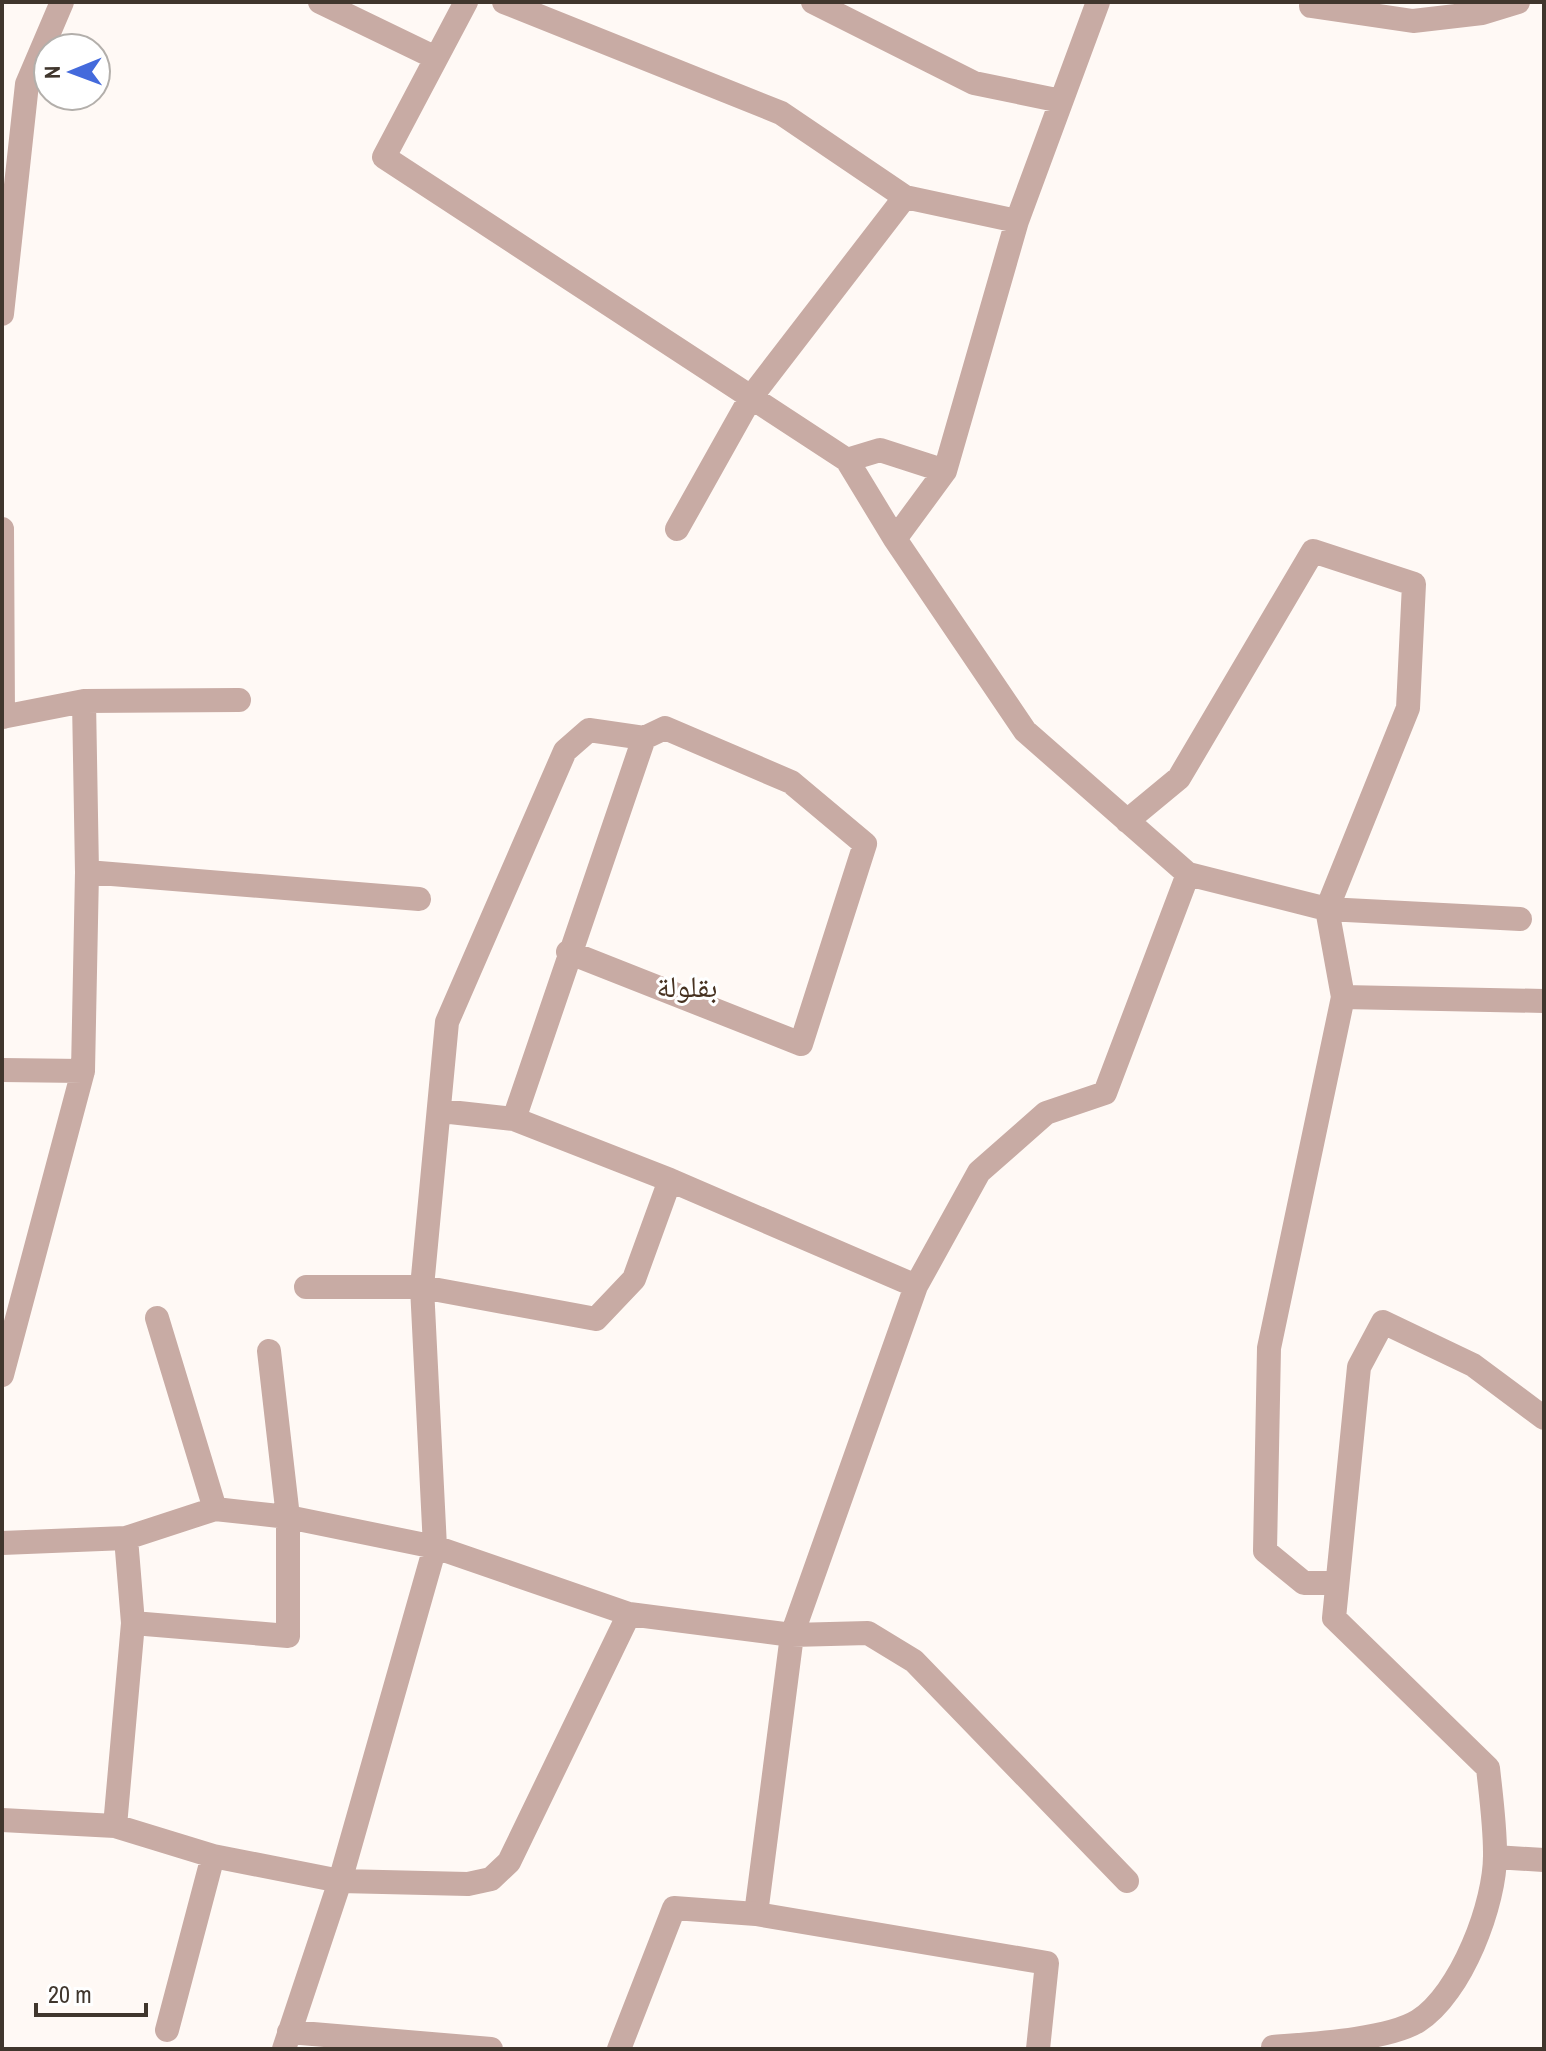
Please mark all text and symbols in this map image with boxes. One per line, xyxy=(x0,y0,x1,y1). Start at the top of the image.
north arrow xyxy=(32,32,112,112)
text: N xyxy=(37,66,67,79)
district label: بقلولة xyxy=(656,966,718,1006)
scale bar xyxy=(36,1967,146,2017)
text: 20 m xyxy=(48,1978,92,2010)

